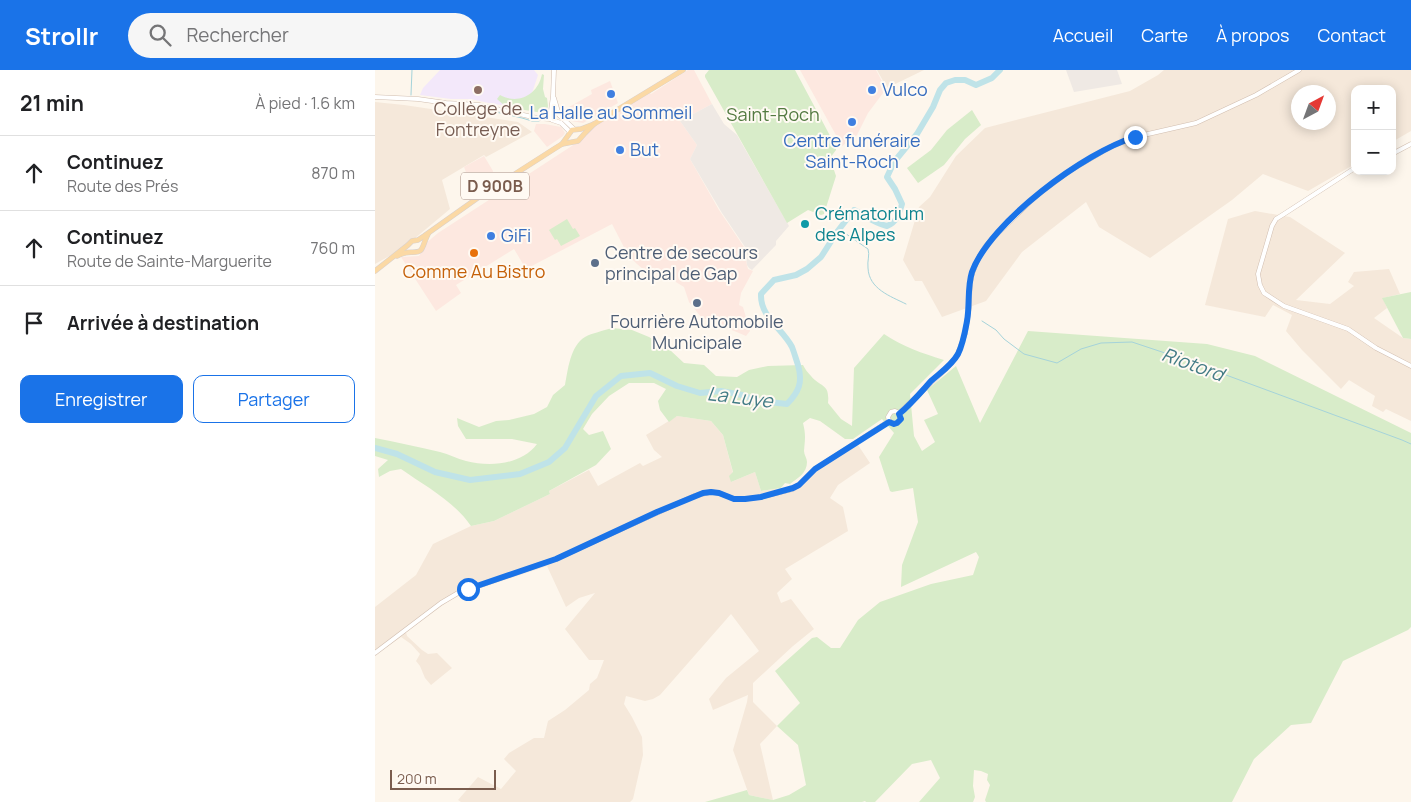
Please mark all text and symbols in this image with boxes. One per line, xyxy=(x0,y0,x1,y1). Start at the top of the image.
search box xyxy=(128,13,478,58)
text: Strollr xyxy=(25,19,98,52)
icon: search xyxy=(146,21,174,49)
text: Rechercher xyxy=(186,22,289,48)
text: Accueil xyxy=(1053,23,1113,47)
text: Carte xyxy=(1141,23,1188,47)
text: À propos xyxy=(1216,23,1289,47)
text: Contact xyxy=(1317,23,1386,47)
place label: Vulco xyxy=(882,77,928,101)
marker: Collège de Fontreyne xyxy=(472,84,484,96)
marker: Vulco xyxy=(866,84,878,96)
north arrow xyxy=(1291,85,1336,130)
map controls xyxy=(1351,85,1396,175)
button: + xyxy=(1351,85,1396,130)
marker: La Halle au Sommeil xyxy=(605,88,617,100)
text: 21 min xyxy=(20,89,84,117)
text: À pied · 1.6 km xyxy=(255,92,355,114)
place label: Collège de Fontreyne xyxy=(434,96,522,141)
place label: La Halle au Sommeil xyxy=(529,100,693,124)
park label: Saint-Roch xyxy=(726,102,820,126)
marker: Centre funéraire Saint-Roch xyxy=(846,116,858,128)
route end xyxy=(1124,126,1147,149)
place label: Centre funéraire Saint-Roch xyxy=(784,128,920,173)
button: − xyxy=(1351,130,1396,175)
place label: But xyxy=(630,137,659,161)
marker: But xyxy=(614,144,626,156)
text: Continuez xyxy=(67,149,164,175)
icon: ahead xyxy=(20,159,48,187)
text: 870 m xyxy=(311,162,355,184)
road number: D 900B xyxy=(461,172,529,200)
text: Route des Prés xyxy=(67,175,178,197)
place label: Crématorium des Alpes xyxy=(815,201,924,246)
marker: Crématorium des Alpes xyxy=(799,218,811,230)
place label: GiFi xyxy=(501,223,531,247)
text: Continuez xyxy=(67,224,164,250)
marker: GiFi xyxy=(485,230,497,242)
icon: ahead xyxy=(20,234,48,262)
text: 760 m xyxy=(311,237,355,259)
place label: Centre de secours principal de Gap xyxy=(605,240,758,285)
marker: Comme Au Bistro xyxy=(468,247,480,259)
text: Route de Sainte-Marguerite xyxy=(67,250,272,272)
marker: Centre de secours principal de Gap xyxy=(589,257,601,269)
place label: Comme Au Bistro xyxy=(403,259,545,283)
marker: Fourrière Automobile Municipale xyxy=(691,297,703,309)
icon: arrive xyxy=(20,309,48,337)
place label: Fourrière Automobile Municipale xyxy=(610,309,784,354)
text: Arrivée à destination xyxy=(67,310,259,336)
water label: Riotord xyxy=(1158,341,1230,388)
button: Enregistrer xyxy=(20,375,183,423)
button: Partager xyxy=(193,375,355,423)
water label: La Luye xyxy=(706,380,776,414)
route start xyxy=(457,578,480,601)
scale bar xyxy=(390,767,496,790)
text: 200 m xyxy=(397,769,437,788)

